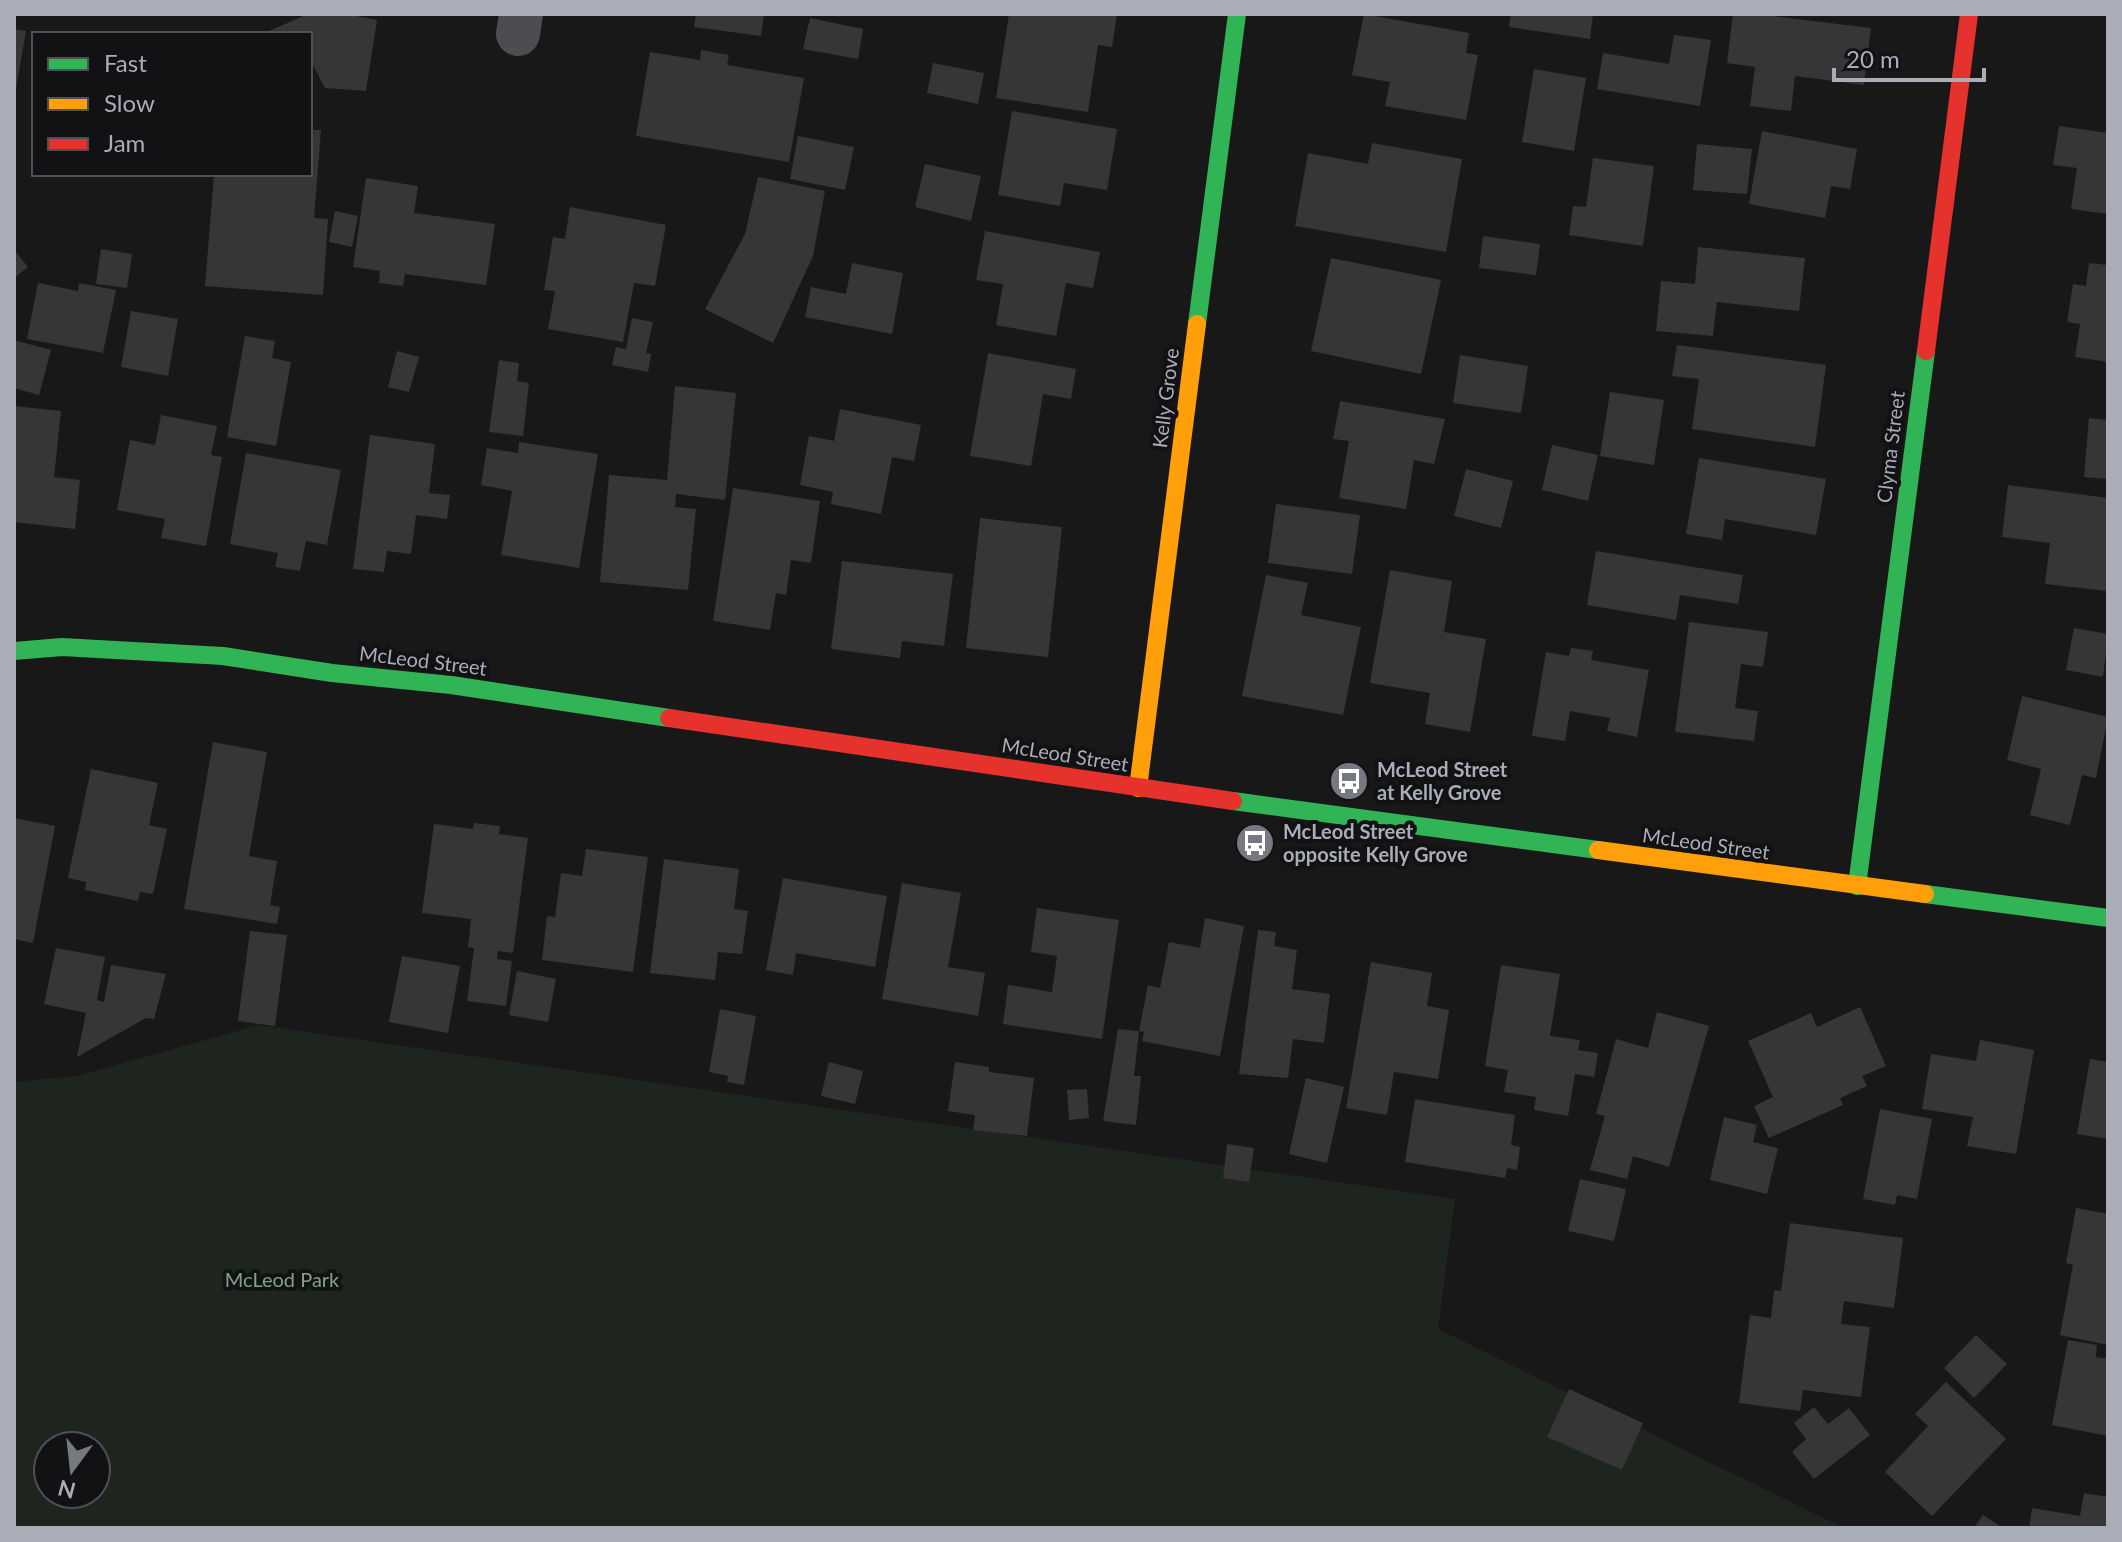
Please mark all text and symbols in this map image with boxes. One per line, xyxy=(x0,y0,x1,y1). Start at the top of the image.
legend xyxy=(32,32,312,176)
scale bar xyxy=(1834,32,1984,82)
text: 20 m xyxy=(1846,44,1900,73)
text: Fast xyxy=(104,48,147,77)
text: Slow xyxy=(104,88,155,117)
text: Jam xyxy=(104,128,145,157)
street label: Kelly Grove xyxy=(1147,347,1183,449)
street label: Clyma Street xyxy=(1871,390,1909,504)
street label: McLeod Street xyxy=(358,640,488,680)
street label: McLeod Street xyxy=(1000,732,1130,776)
place label: McLeod Street at Kelly Grove xyxy=(1377,757,1508,804)
bus stop icon: McLeod Street at Kelly Grove xyxy=(1328,760,1370,802)
place label: McLeod Street opposite Kelly Grove xyxy=(1283,819,1468,866)
bus stop icon: McLeod Street opposite Kelly Grove xyxy=(1234,822,1276,864)
street label: McLeod Street xyxy=(1641,822,1771,864)
park label: McLeod Park xyxy=(225,1267,340,1291)
north arrow xyxy=(32,1430,112,1510)
text: N xyxy=(55,1475,78,1505)

